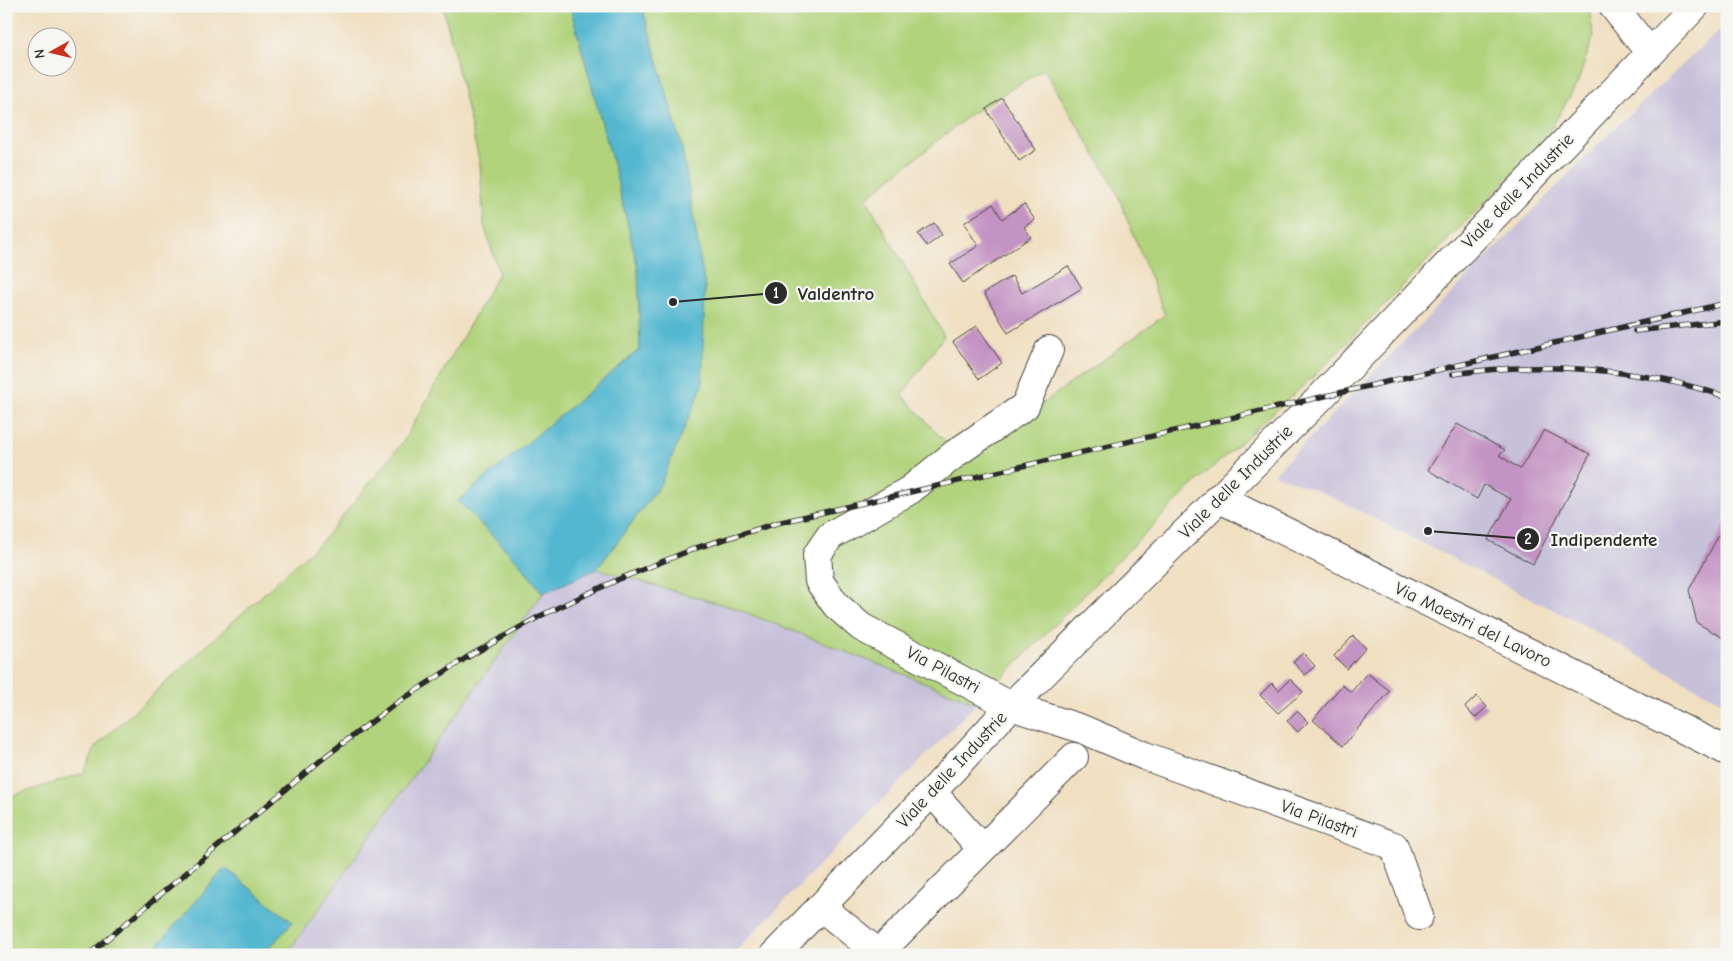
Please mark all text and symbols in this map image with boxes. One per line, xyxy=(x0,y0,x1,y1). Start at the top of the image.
north arrow xyxy=(28,28,78,78)
text: N xyxy=(31,48,49,59)
street label: Viale delle Industrie xyxy=(1458,129,1578,253)
callout: Valdentro xyxy=(763,276,885,310)
text: Valdentro xyxy=(798,283,874,305)
text: 1 xyxy=(773,284,779,302)
street label: Viale delle Industrie xyxy=(1175,421,1297,543)
callout: Indipendente xyxy=(1516,522,1667,556)
text: Indipendente xyxy=(1551,529,1657,551)
text: 2 xyxy=(1524,530,1532,548)
street label: Via Maestri del Lavoro xyxy=(1391,578,1555,672)
street label: Via Pilastri xyxy=(903,642,983,698)
street label: Viale delle Industrie xyxy=(892,707,1012,833)
street label: Via Pilastri xyxy=(1278,795,1360,843)

